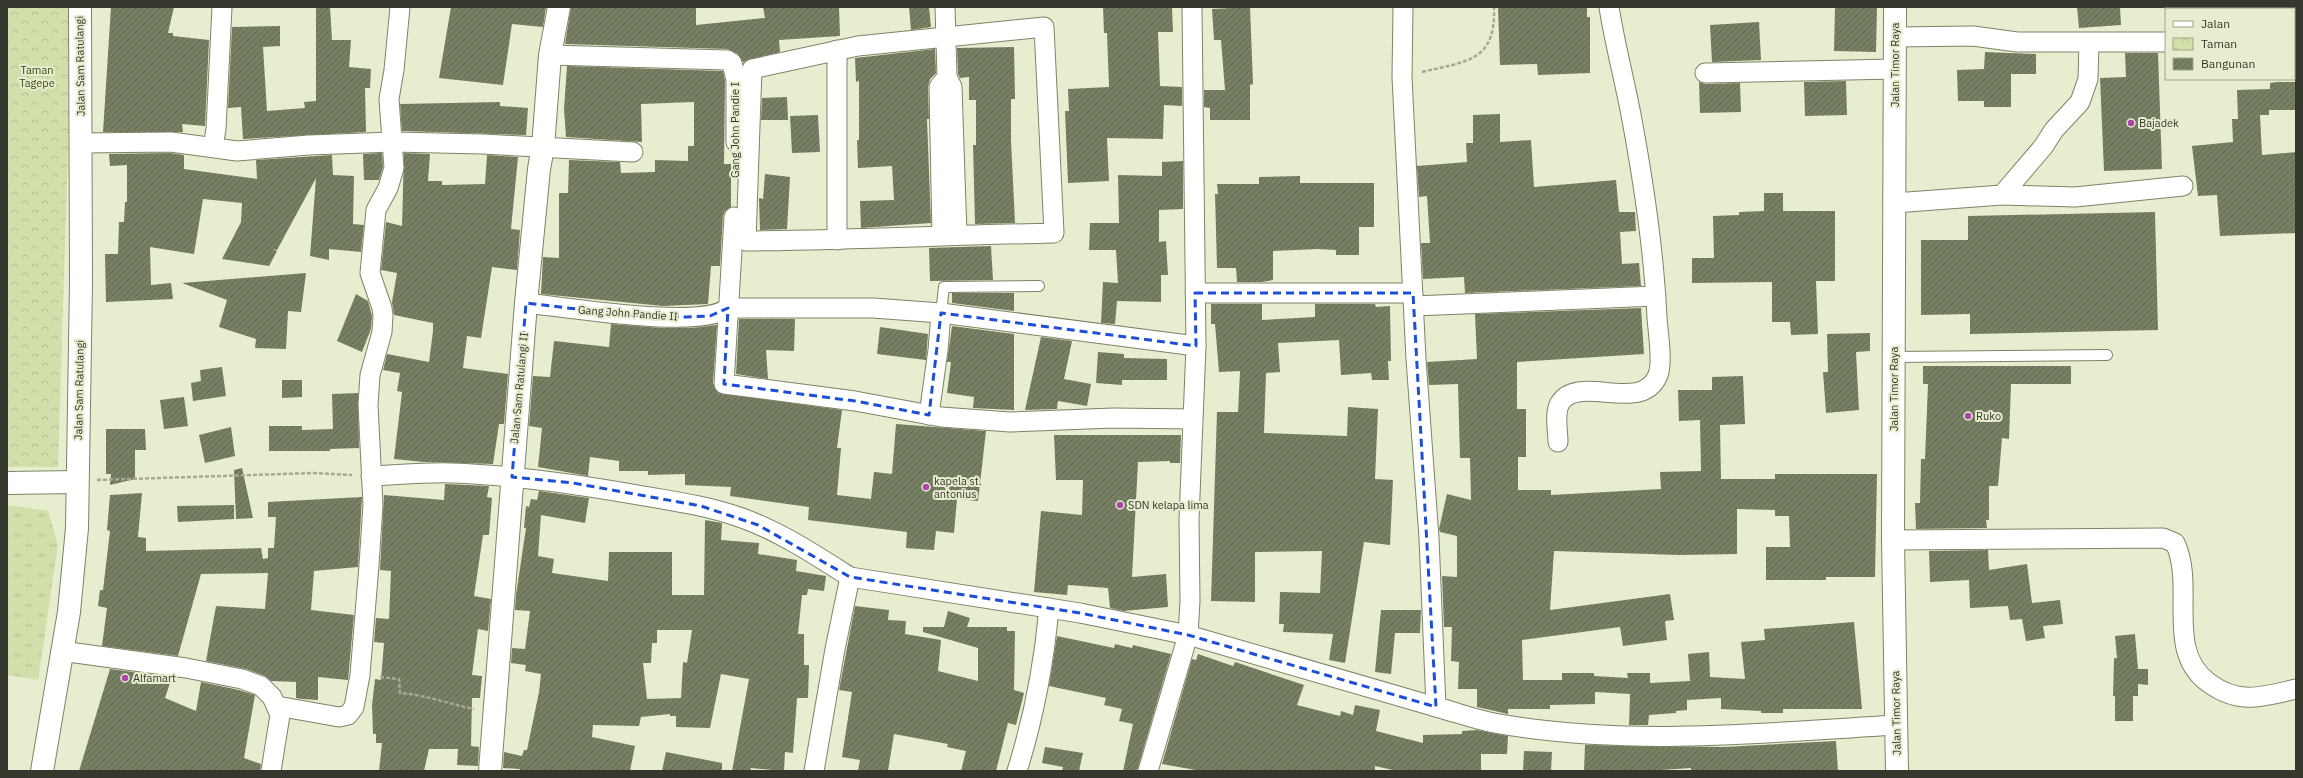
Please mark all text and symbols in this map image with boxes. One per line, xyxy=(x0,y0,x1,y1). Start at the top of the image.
legend xyxy=(2165,8,2295,80)
street label: Jalan Sam Ratulangi xyxy=(72,16,88,116)
text: Jalan xyxy=(2201,16,2230,31)
street label: Jalan Timor Raya xyxy=(1888,23,1902,107)
text: Taman xyxy=(2201,36,2237,51)
text: Bangunan xyxy=(2201,56,2255,71)
park label: Taman Tagepe xyxy=(19,63,55,90)
street label: Gang John Pandie I xyxy=(728,82,742,178)
place label: Bajadek xyxy=(2139,116,2179,130)
marker: Bajadek xyxy=(2126,118,2136,128)
street label: Gang John Pandie II xyxy=(577,303,679,323)
street label: Jalan Sam Ratulangi II xyxy=(507,332,531,444)
street label: Jalan Sam Ratulangi xyxy=(71,340,87,440)
street label: Jalan Timor Raya xyxy=(1887,347,1901,431)
place label: Ruko xyxy=(1976,409,2001,423)
marker: Ruko xyxy=(1963,411,1973,421)
place label: kapela st. antonius xyxy=(934,474,982,501)
marker: kapela st. antonius xyxy=(921,482,931,492)
place label: SDN kelapa lima xyxy=(1128,498,1209,512)
marker: SDN kelapa lima xyxy=(1115,500,1125,510)
street label: Jalan Timor Raya xyxy=(1888,670,1904,755)
place label: Alfamart xyxy=(133,671,176,685)
marker: Alfamart xyxy=(120,673,130,683)

